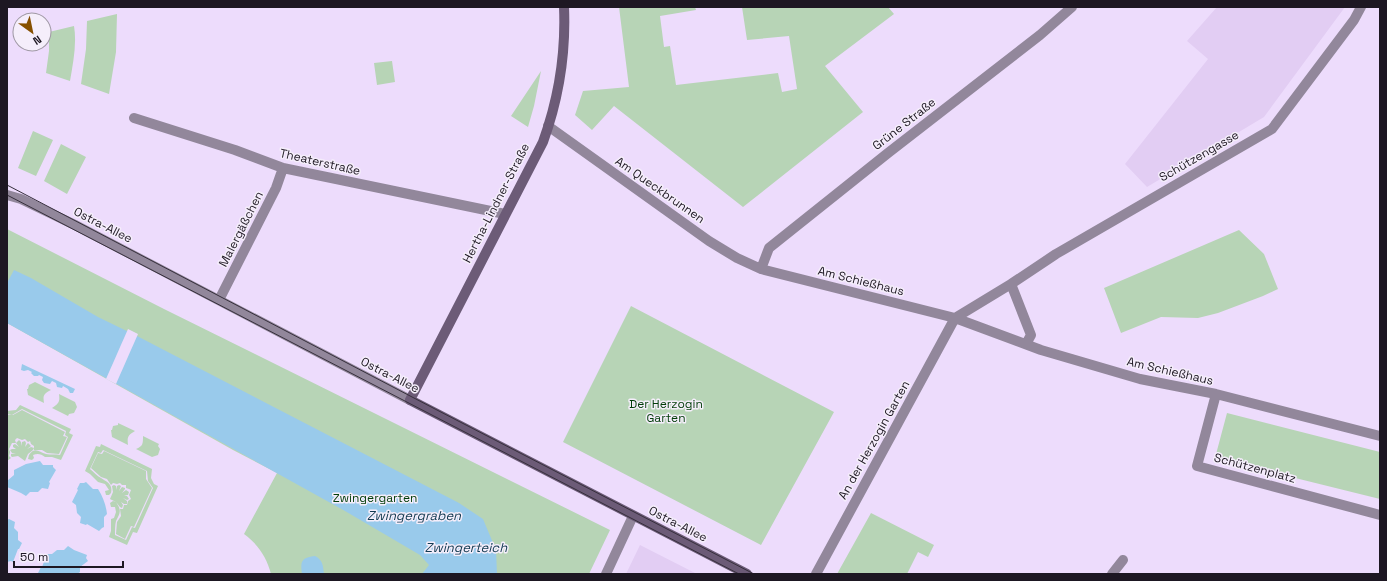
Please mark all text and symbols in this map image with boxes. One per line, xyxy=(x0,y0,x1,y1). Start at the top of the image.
north arrow xyxy=(12,12,52,52)
text: N xyxy=(31,33,44,48)
street label: Grüne Straße xyxy=(869,94,939,154)
street label: Schützengasse xyxy=(1156,127,1242,185)
street label: Hertha-Lindner-Straße xyxy=(459,140,533,266)
street label: Theaterstraße xyxy=(278,145,362,179)
street label: Am Queckbrunnen xyxy=(612,153,708,227)
street label: Malergäßchen xyxy=(215,188,267,270)
street label: Ostra-Allee xyxy=(71,203,135,247)
street label: Am Schießhaus xyxy=(816,263,906,299)
street label: Ostra-Allee xyxy=(358,353,422,397)
street label: Am Schießhaus xyxy=(1125,353,1215,389)
street label: An der Herzogin Garten xyxy=(835,378,913,502)
park label: Der Herzogin Garten xyxy=(629,396,703,426)
street label: Schützenplatz xyxy=(1212,449,1298,487)
park label: Zwingergarten xyxy=(333,490,417,506)
street label: Ostra-Allee xyxy=(646,502,710,546)
water label: Zwingergraben xyxy=(367,507,462,524)
water label: Zwingerteich xyxy=(425,539,508,556)
scale bar xyxy=(14,543,123,569)
text: 50 m xyxy=(20,549,48,565)

